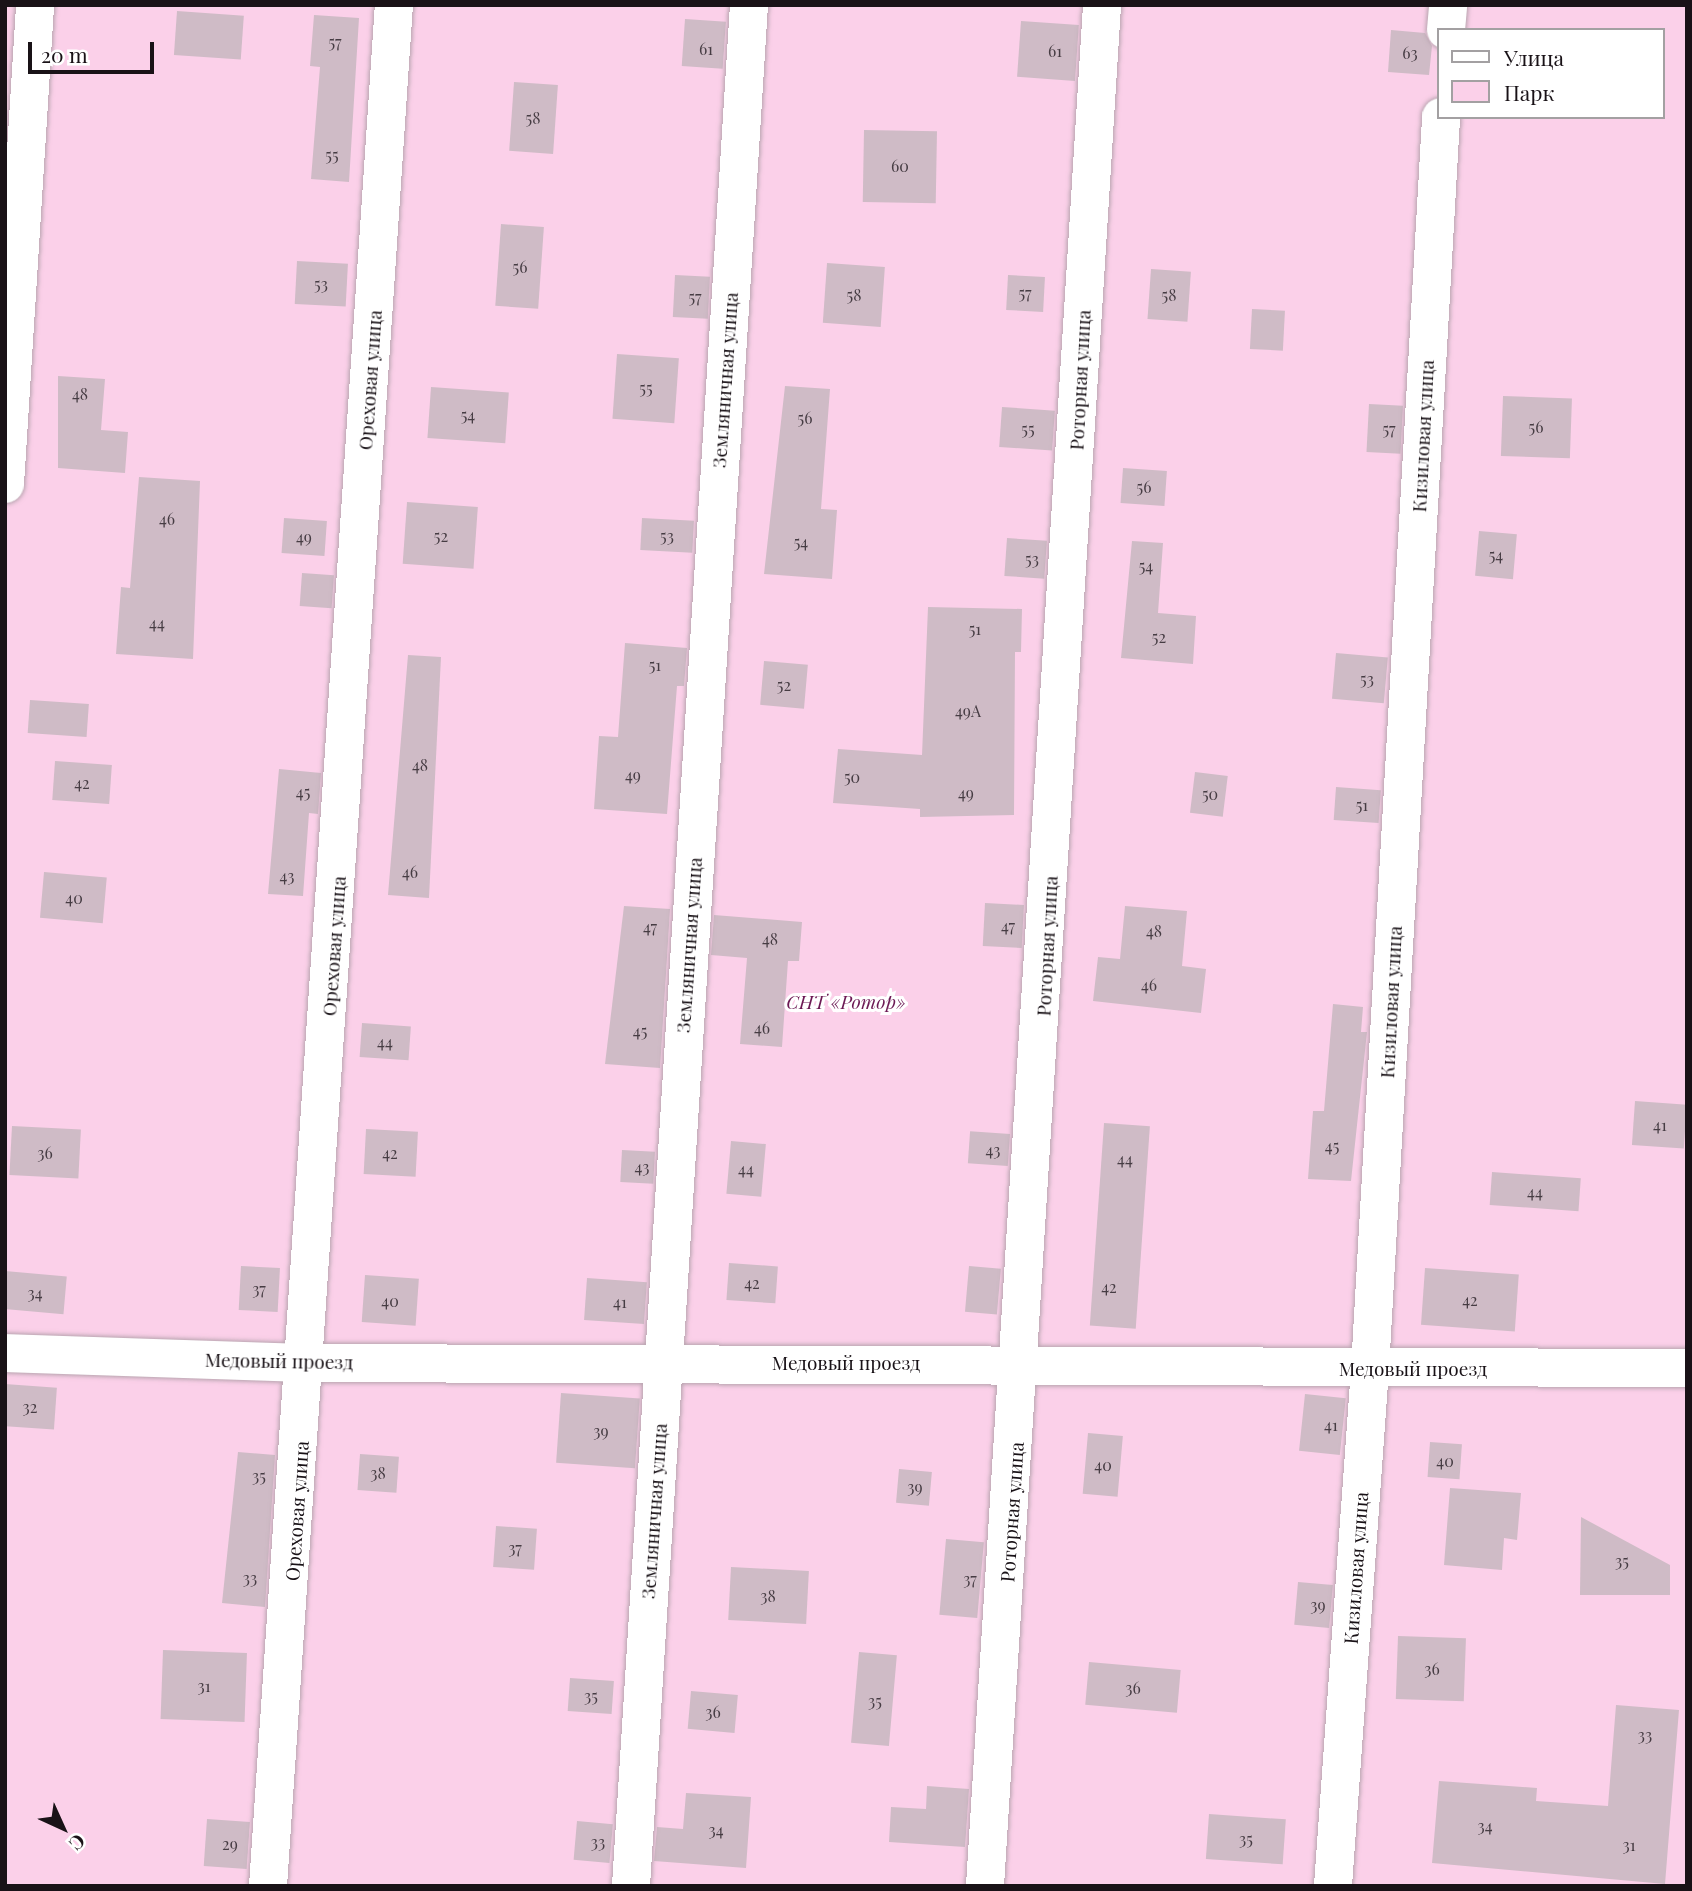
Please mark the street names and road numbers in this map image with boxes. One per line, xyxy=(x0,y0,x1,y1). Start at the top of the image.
street label: Земляничная улица xyxy=(707,291,743,469)
street label: Ореховая улица xyxy=(354,309,386,451)
street label: Роторная улица xyxy=(1065,309,1095,451)
street label: Кизиловая улица xyxy=(1408,359,1438,513)
street label: Земляничная улица xyxy=(671,856,707,1034)
street label: Ореховая улица xyxy=(318,875,350,1017)
street label: Роторная улица xyxy=(1032,875,1062,1017)
street label: Кизиловая улица xyxy=(1376,925,1406,1079)
street label: Медовый проезд xyxy=(205,1348,353,1374)
street label: Медовый проезд xyxy=(772,1352,920,1374)
street label: Медовый проезд xyxy=(1339,1358,1487,1380)
street label: Земляничная улица xyxy=(636,1422,672,1600)
street label: Ореховая улица xyxy=(281,1440,313,1582)
street label: Роторная улица xyxy=(996,1441,1028,1583)
street label: Кизиловая улица xyxy=(1339,1491,1373,1645)

